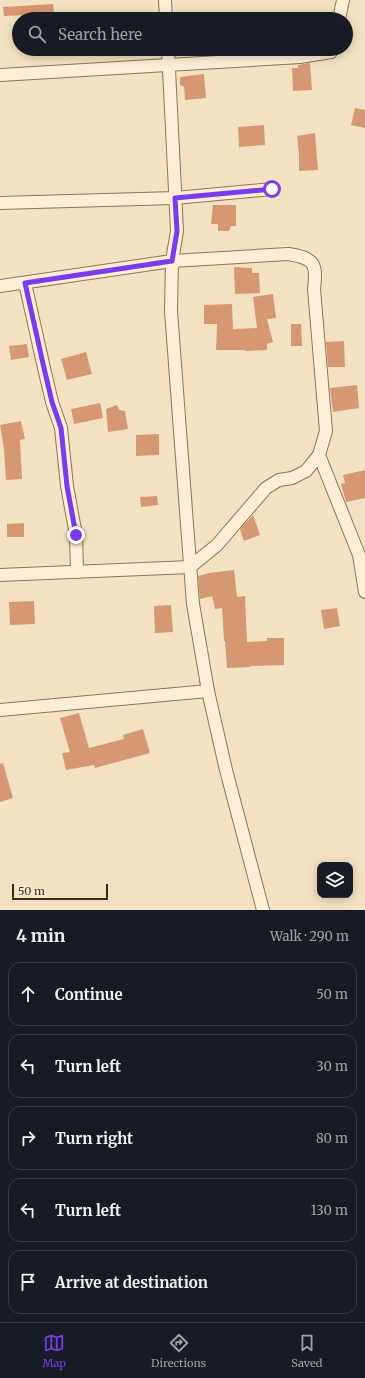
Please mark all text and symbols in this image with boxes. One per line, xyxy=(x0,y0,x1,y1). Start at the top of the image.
search box xyxy=(12,12,353,56)
icon: search xyxy=(26,23,48,45)
text: Search here xyxy=(58,25,142,44)
route start xyxy=(263,180,281,198)
route end xyxy=(67,526,85,544)
map controls xyxy=(317,862,353,898)
button: layers xyxy=(317,862,353,898)
scale bar xyxy=(12,882,108,901)
text: 50 m xyxy=(18,884,45,898)
text: 4 min xyxy=(16,925,65,947)
text: Walk · 290 m xyxy=(270,928,349,945)
icon: ahead xyxy=(17,983,39,1005)
text: Continue xyxy=(55,985,123,1004)
text: 50 m xyxy=(316,986,348,1003)
icon: left xyxy=(17,1055,39,1077)
text: Turn left xyxy=(55,1057,121,1076)
text: 30 m xyxy=(316,1058,348,1075)
icon: right xyxy=(17,1127,39,1149)
text: Turn right xyxy=(55,1129,133,1148)
text: 80 m xyxy=(316,1130,348,1147)
icon: left xyxy=(17,1199,39,1221)
text: Turn left xyxy=(55,1201,121,1220)
text: 130 m xyxy=(311,1202,348,1219)
icon: arrive xyxy=(17,1271,39,1293)
text: Arrive at destination xyxy=(55,1273,208,1292)
tab: Map xyxy=(43,1332,66,1370)
tab: Directions xyxy=(151,1332,206,1370)
tab: Saved xyxy=(291,1332,322,1370)

